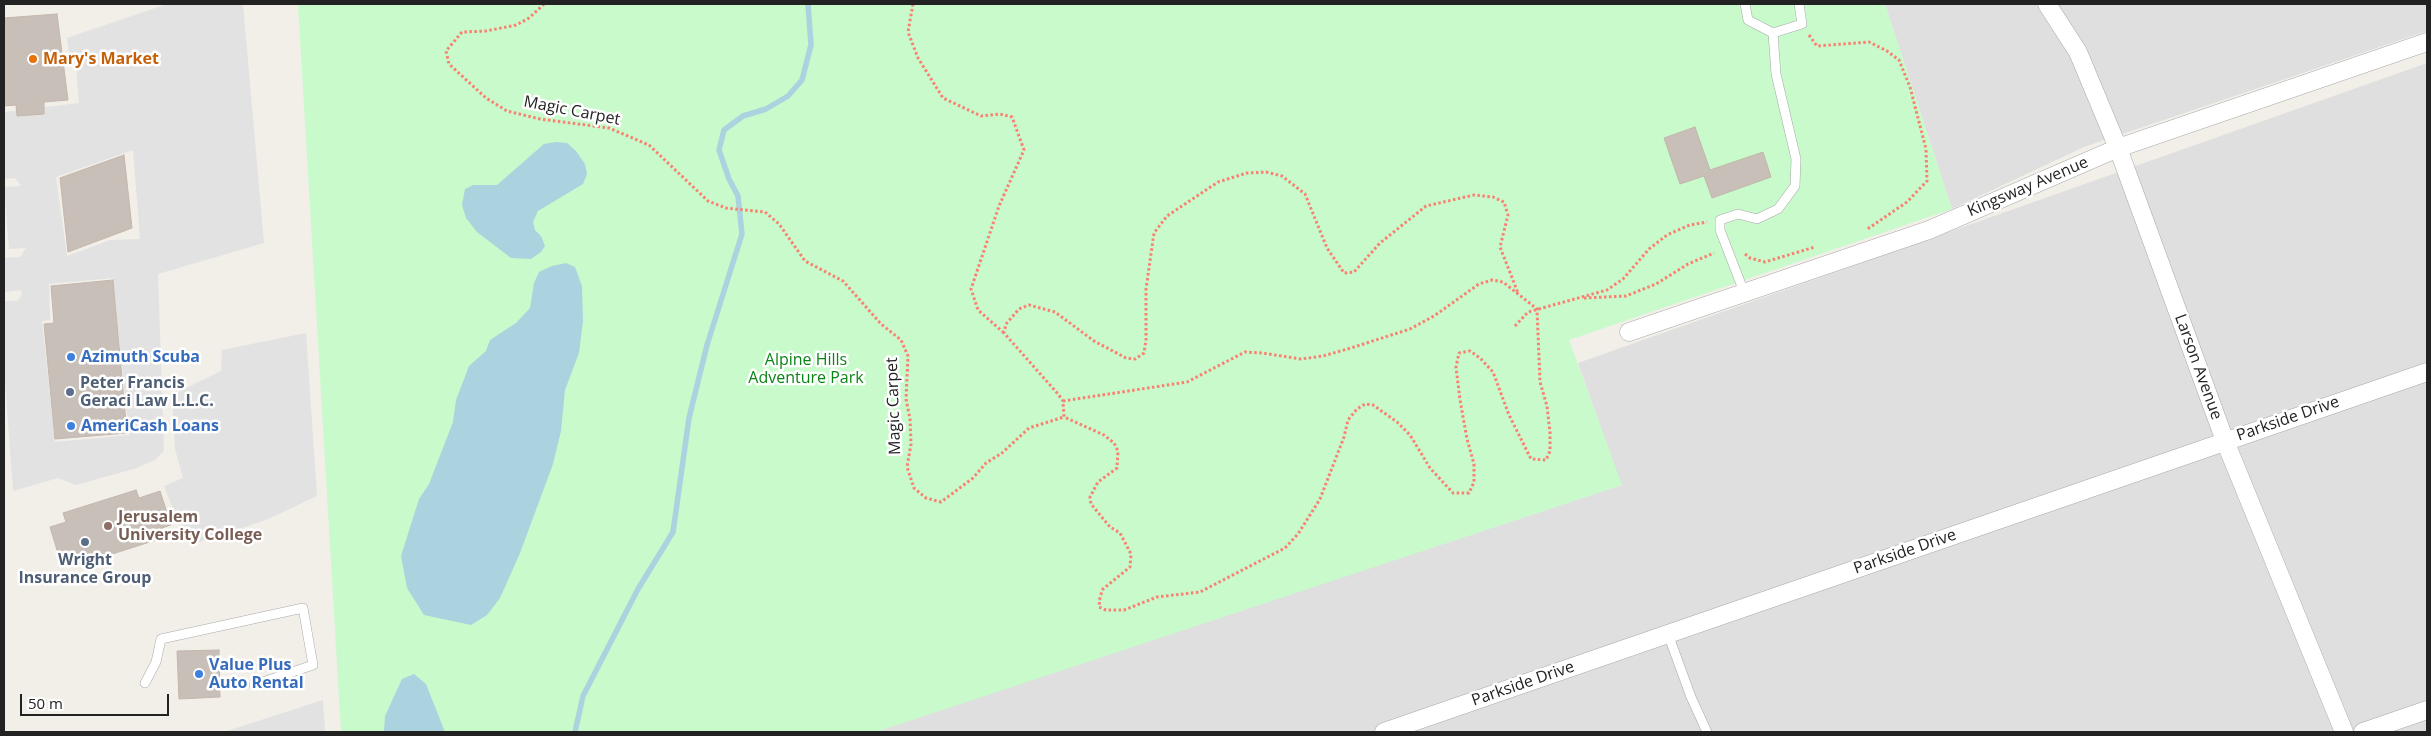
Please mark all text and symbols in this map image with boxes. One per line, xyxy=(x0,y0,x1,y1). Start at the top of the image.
place label: Mary's Market xyxy=(43,49,159,69)
marker: Mary's Market xyxy=(27,53,39,65)
street label: Magic Carpet xyxy=(522,92,622,130)
street label: Kingsway Avenue xyxy=(1965,153,2091,221)
street label: Larson Avenue xyxy=(2170,312,2226,422)
place label: Azimuth Scuba xyxy=(81,347,200,367)
park label: Alpine Hills Adventure Park xyxy=(748,350,864,388)
marker: Azimuth Scuba xyxy=(65,351,77,363)
street label: Magic Carpet xyxy=(883,357,905,455)
place label: Peter Francis Geraci Law L.L.C. xyxy=(80,373,214,411)
marker: Peter Francis Geraci Law L.L.C. xyxy=(64,386,76,398)
street label: Parkside Drive xyxy=(2234,392,2342,446)
place label: AmeriCash Loans xyxy=(81,416,219,436)
marker: AmeriCash Loans xyxy=(65,420,77,432)
place label: Jerusalem University College xyxy=(118,507,262,545)
marker: Jerusalem University College xyxy=(102,520,114,532)
street label: Parkside Drive xyxy=(1851,525,1959,579)
marker: Wright Insurance Group xyxy=(79,536,91,548)
place label: Wright Insurance Group xyxy=(19,550,151,588)
place label: Value Plus Auto Rental xyxy=(209,655,304,693)
street label: Parkside Drive xyxy=(1469,657,1577,711)
marker: Value Plus Auto Rental xyxy=(193,668,205,680)
scale bar xyxy=(22,684,171,716)
text: 50 m xyxy=(28,693,63,713)

